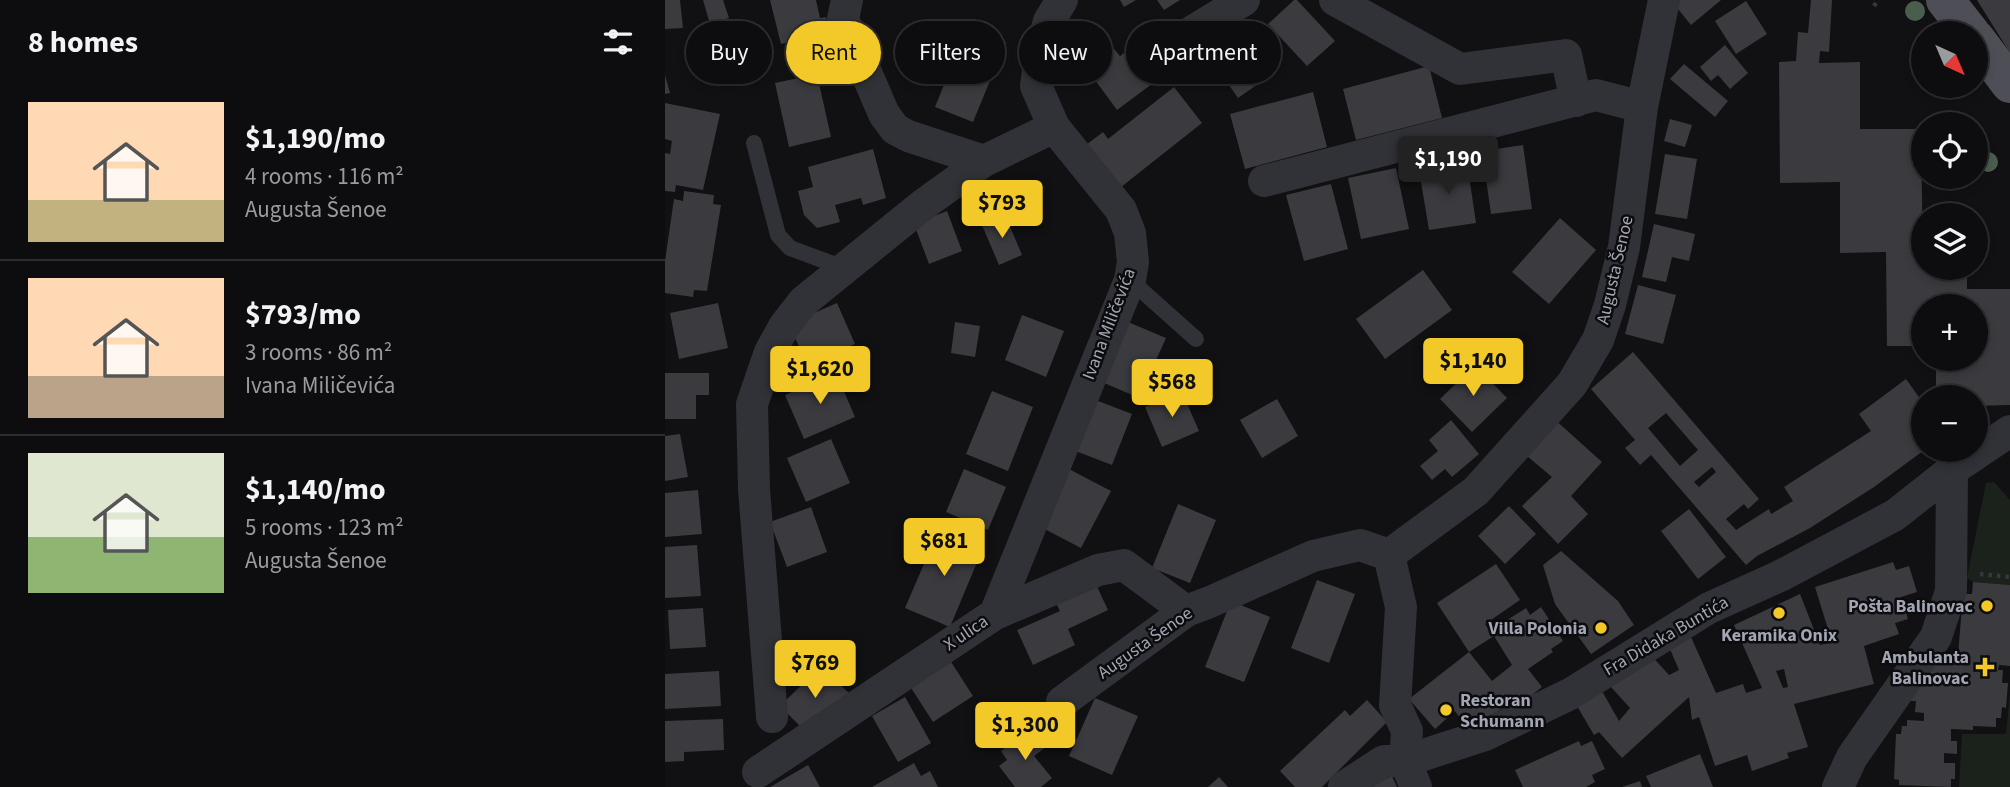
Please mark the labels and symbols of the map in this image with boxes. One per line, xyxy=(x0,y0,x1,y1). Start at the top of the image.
north arrow xyxy=(1911,21,1988,98)
pin: $1,190 xyxy=(1391,136,1505,196)
pin: $793 xyxy=(961,180,1043,240)
street label: Augusta Šenoe xyxy=(1590,213,1640,327)
street label: Ivana Miličevića xyxy=(1076,265,1142,383)
pin: $1,140 xyxy=(1416,338,1530,398)
pin: $1,620 xyxy=(763,346,877,406)
pin: $568 xyxy=(1131,360,1213,419)
pin: $681 xyxy=(903,518,985,578)
street label: Fra Didaka Buntića xyxy=(1599,590,1733,682)
place label: Pošta Balinovac xyxy=(1848,594,1974,619)
marker: Pošta Balinovac xyxy=(1979,598,1995,614)
street label: Augusta Šenoe xyxy=(1092,601,1198,685)
marker: Keramika Onix xyxy=(1771,605,1787,621)
street label: X ulica xyxy=(939,609,993,657)
place label: Villa Polonia xyxy=(1487,616,1587,641)
marker: Villa Polonia xyxy=(1593,620,1609,636)
place label: Keramika Onix xyxy=(1721,623,1837,648)
pin: $769 xyxy=(774,640,856,700)
place label: Ambulanta Balinovac xyxy=(1881,645,1970,691)
marker: Ambulanta Balinovac xyxy=(1975,657,1995,677)
place label: Restoran Schumann xyxy=(1460,688,1544,734)
pin: $1,300 xyxy=(968,702,1082,762)
marker: Restoran Schumann xyxy=(1438,702,1454,718)

